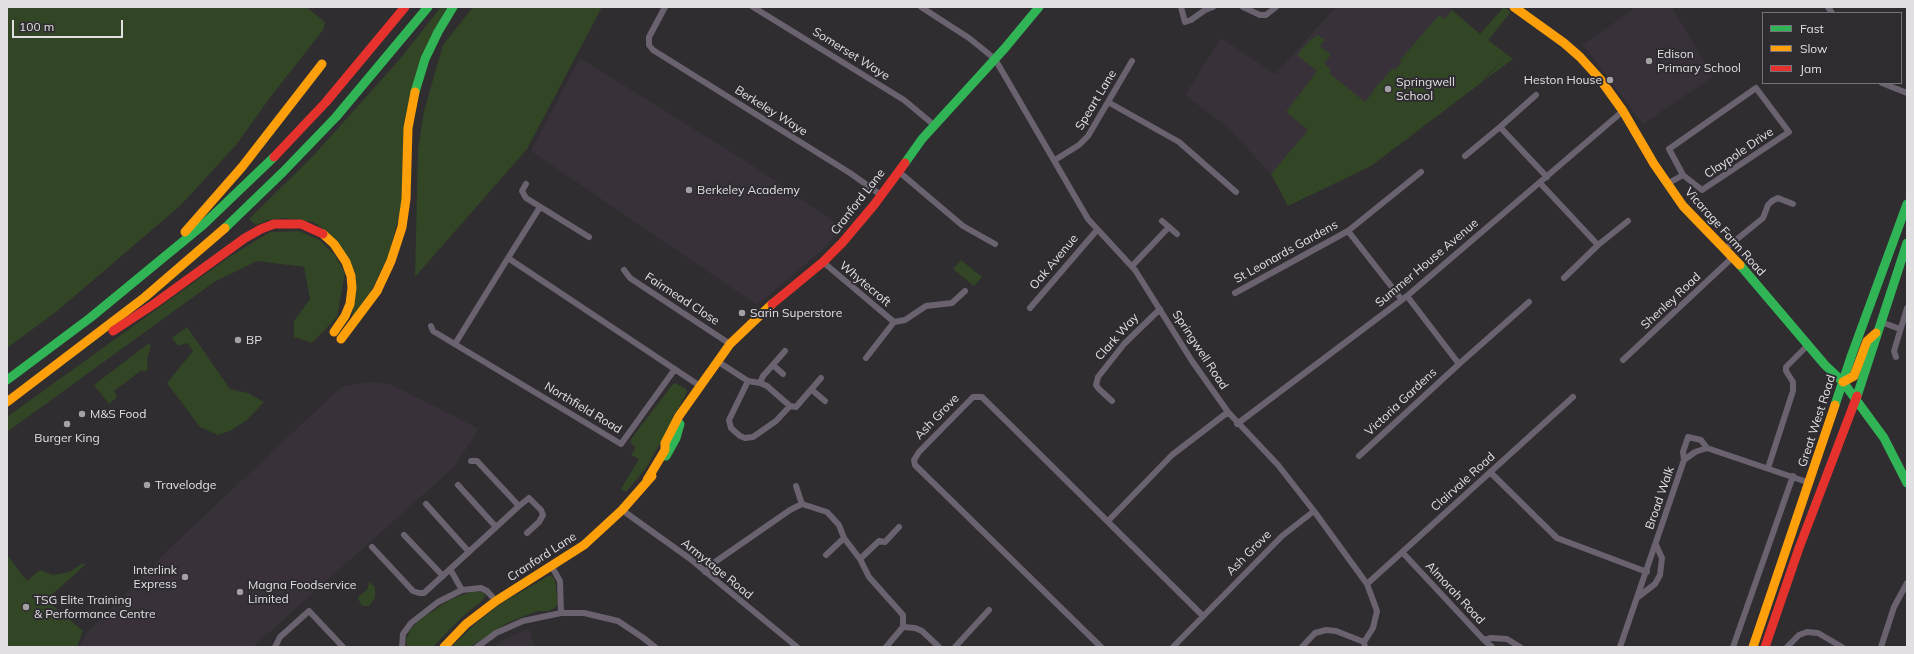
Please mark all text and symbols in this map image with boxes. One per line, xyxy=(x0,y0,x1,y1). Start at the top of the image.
scale bar xyxy=(14,12,125,38)
legend xyxy=(1762,12,1902,84)
text: 100 m xyxy=(19,19,54,34)
text: Fast xyxy=(1800,21,1824,36)
street label: Somerset Waye xyxy=(810,25,892,83)
text: Slow xyxy=(1800,41,1828,56)
place label: Edison Primary School xyxy=(1657,47,1741,75)
marker: Edison Primary School xyxy=(1644,56,1654,66)
text: Jam xyxy=(1800,61,1822,76)
street label: Speart Lane xyxy=(1072,67,1120,133)
place label: Heston House xyxy=(1524,73,1602,87)
place label: Springwell School xyxy=(1396,75,1455,103)
marker: Heston House xyxy=(1605,75,1615,85)
street label: Berkeley Waye xyxy=(732,83,810,139)
marker: Springwell School xyxy=(1383,84,1393,94)
street label: Claypole Drive xyxy=(1702,125,1776,181)
street label: Cranford Lane xyxy=(828,166,888,238)
place label: Berkeley Academy xyxy=(697,183,800,197)
marker: Berkeley Academy xyxy=(684,185,694,195)
street label: Vicarage Farm Road xyxy=(1682,185,1768,279)
street label: Summer House Avenue xyxy=(1373,216,1481,310)
street label: St Leonards Gardens xyxy=(1232,217,1340,287)
street label: Oak Avenue xyxy=(1027,231,1081,293)
street label: Whytecroft xyxy=(836,258,894,310)
street label: Fairmead Close xyxy=(642,270,722,328)
street label: Shenley Road xyxy=(1638,270,1704,332)
place label: Sarin Superstore xyxy=(750,306,842,320)
marker: Sarin Superstore xyxy=(737,308,747,318)
street label: Springwell Road xyxy=(1169,308,1231,392)
street label: Clark Way xyxy=(1092,311,1142,363)
place label: BP xyxy=(246,333,262,347)
marker: BP xyxy=(233,335,243,345)
street label: Victoria Gardens xyxy=(1362,365,1440,439)
street label: Great West Road xyxy=(1795,373,1839,469)
street label: Northfield Road xyxy=(542,379,624,437)
street label: Ash Grove xyxy=(912,391,962,443)
place label: M&S Food xyxy=(90,407,146,421)
marker: M&S Food xyxy=(77,409,87,419)
marker: Burger King xyxy=(62,419,72,429)
place label: Burger King xyxy=(34,431,100,445)
street label: Clairvale Road xyxy=(1428,449,1498,515)
street label: Broad Walk xyxy=(1642,465,1678,531)
place label: Travelodge xyxy=(155,478,216,492)
marker: Travelodge xyxy=(142,480,152,490)
street label: Ash Grove xyxy=(1224,528,1274,578)
street label: Cranford Lane xyxy=(505,529,579,585)
street label: Armytage Road xyxy=(678,536,756,602)
street label: Almorah Road xyxy=(1422,559,1488,627)
place label: Interlink Express xyxy=(133,563,177,591)
marker: Interlink Express xyxy=(180,572,190,582)
place label: Magna Foodservice Limited xyxy=(248,578,356,606)
marker: Magna Foodservice Limited xyxy=(235,587,245,597)
place label: TSG Elite Training & Performance Centre xyxy=(34,593,156,621)
marker: TSG Elite Training & Performance Centre xyxy=(21,602,31,612)

